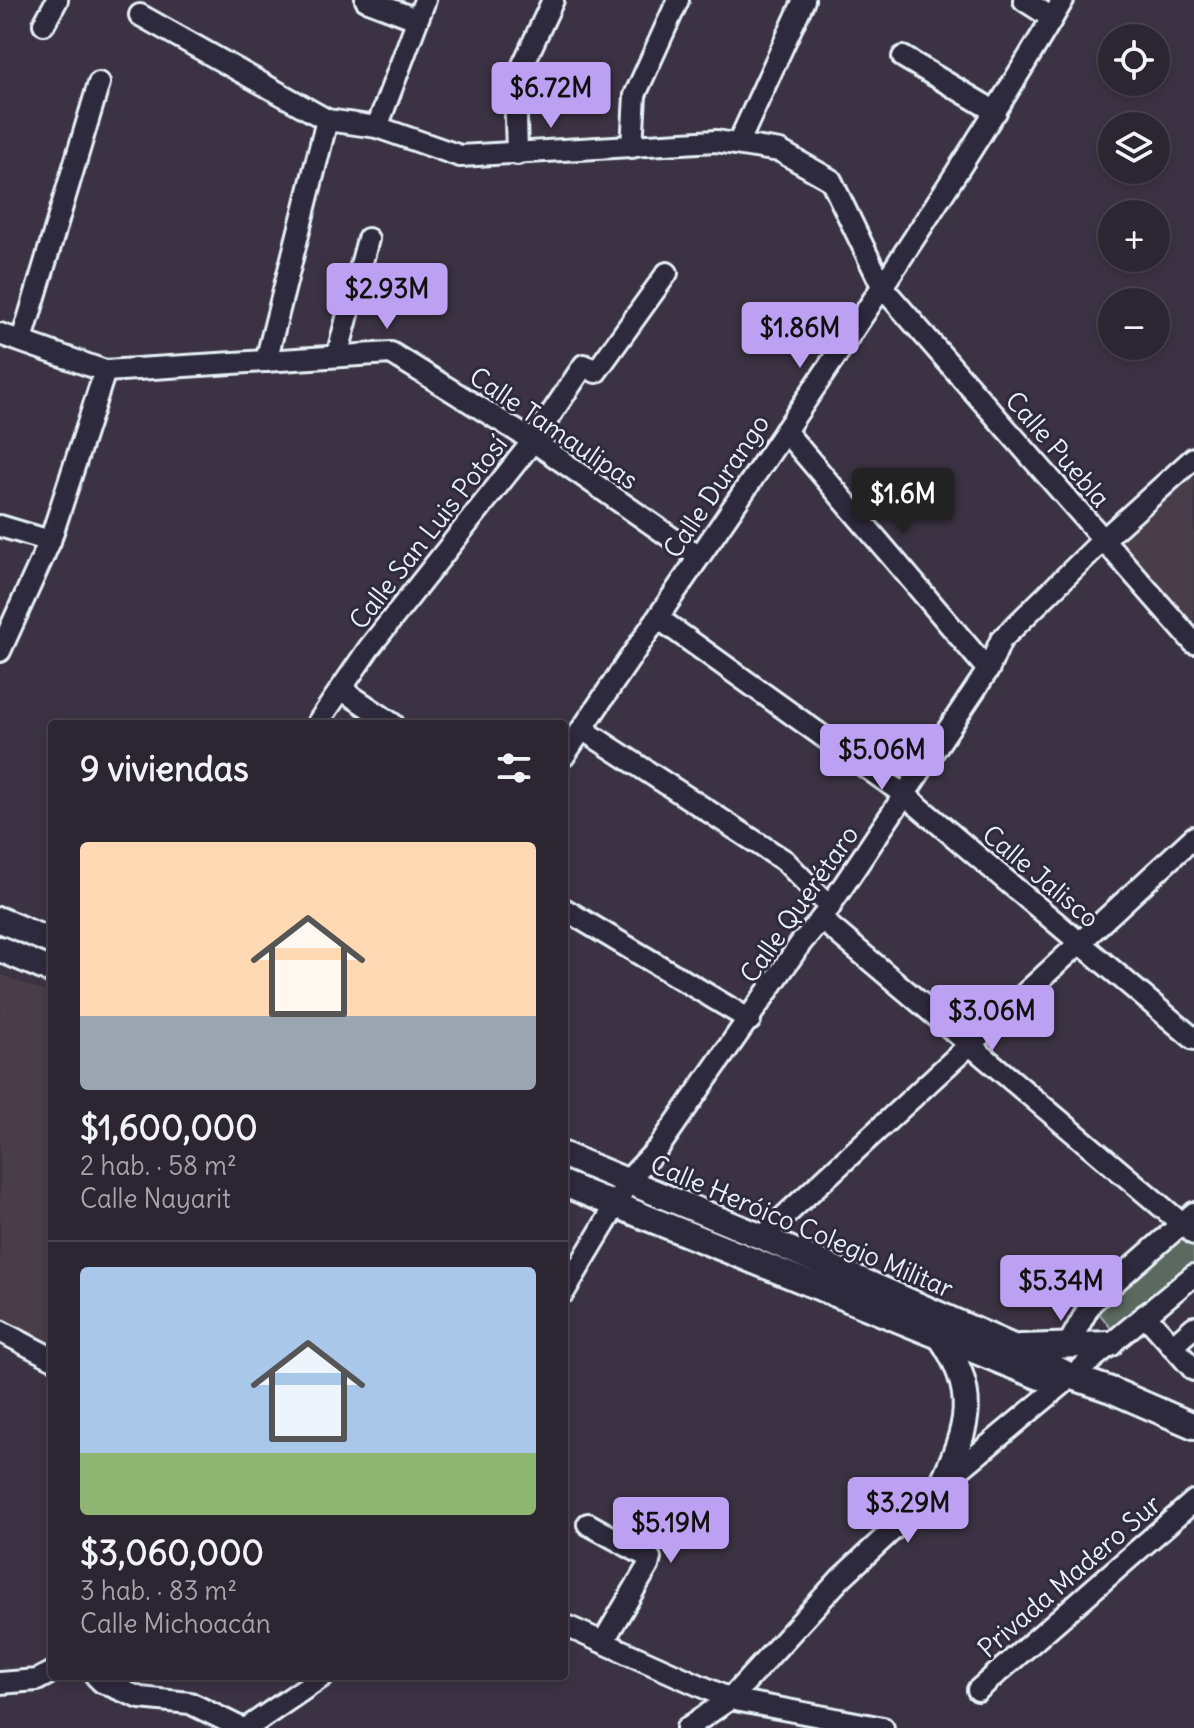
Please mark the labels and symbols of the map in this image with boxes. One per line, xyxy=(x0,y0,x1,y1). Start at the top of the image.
pin: $6.72M xyxy=(486,62,616,130)
pin: $2.93M xyxy=(322,263,452,331)
pin: $1.86M xyxy=(735,302,865,370)
street label: Calle Tamaulipas xyxy=(463,359,645,497)
street label: Calle Puebla xyxy=(999,384,1117,514)
street label: Calle Durango xyxy=(656,408,776,564)
street label: Calle San Luis Potosí xyxy=(342,428,514,636)
pin: $1.6M xyxy=(847,468,959,536)
pin: $5.06M xyxy=(817,724,947,792)
street label: Calle Jalisco xyxy=(976,817,1106,935)
street label: Calle Querétaro xyxy=(733,819,865,989)
pin: $3.06M xyxy=(927,985,1057,1053)
street label: Calle Heróico Colegio Militar xyxy=(646,1147,959,1305)
pin: $5.34M xyxy=(996,1255,1126,1323)
pin: $3.29M xyxy=(843,1477,973,1545)
street label: Privada Madero Sur xyxy=(971,1487,1168,1665)
pin: $5.19M xyxy=(606,1497,736,1565)

